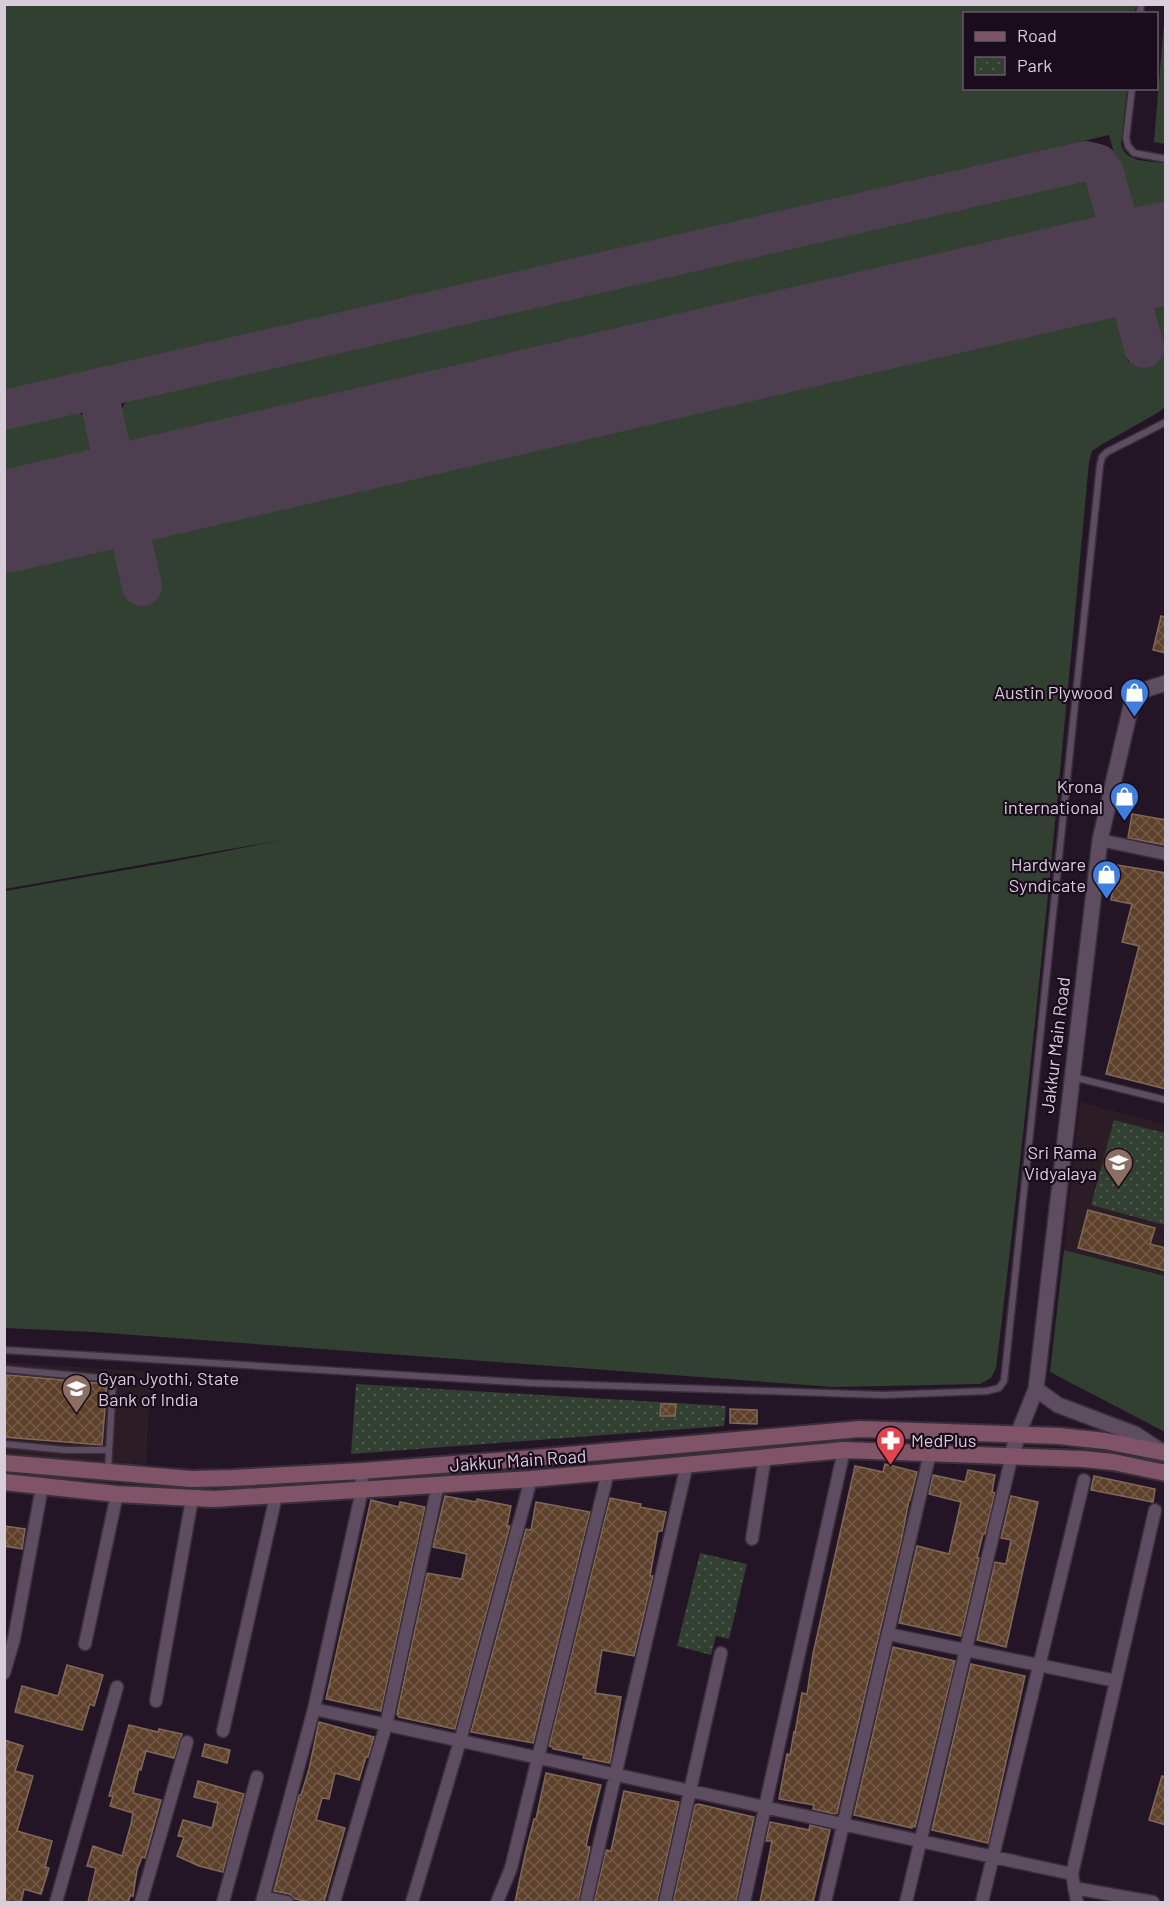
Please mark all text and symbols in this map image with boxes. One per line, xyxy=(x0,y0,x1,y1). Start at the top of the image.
legend xyxy=(963,12,1158,90)
text: Road xyxy=(1017,24,1057,46)
text: Park xyxy=(1017,54,1052,76)
shop icon: Austin Plywood xyxy=(1118,676,1150,718)
place label: Austin Plywood xyxy=(994,681,1113,703)
place label: Krona international xyxy=(1003,775,1103,818)
shop icon: Krona international xyxy=(1108,780,1140,822)
place label: Hardware Syndicate xyxy=(1009,853,1086,896)
shop icon: Hardware Syndicate xyxy=(1091,858,1123,900)
street label: Jakkur Main Road xyxy=(1036,976,1074,1114)
place label: Sri Rama Vidyalaya xyxy=(1024,1141,1097,1184)
school or university icon: Sri Rama Vidyalaya xyxy=(1102,1146,1134,1188)
place label: Gyan Jyothi, State Bank of India xyxy=(98,1367,239,1410)
school or university icon: Gyan Jyothi, State Bank of India xyxy=(61,1372,93,1414)
pharmacy icon: MedPlus xyxy=(874,1424,906,1466)
place label: MedPlus xyxy=(911,1429,976,1451)
street label: Jakkur Main Road xyxy=(449,1444,587,1476)

